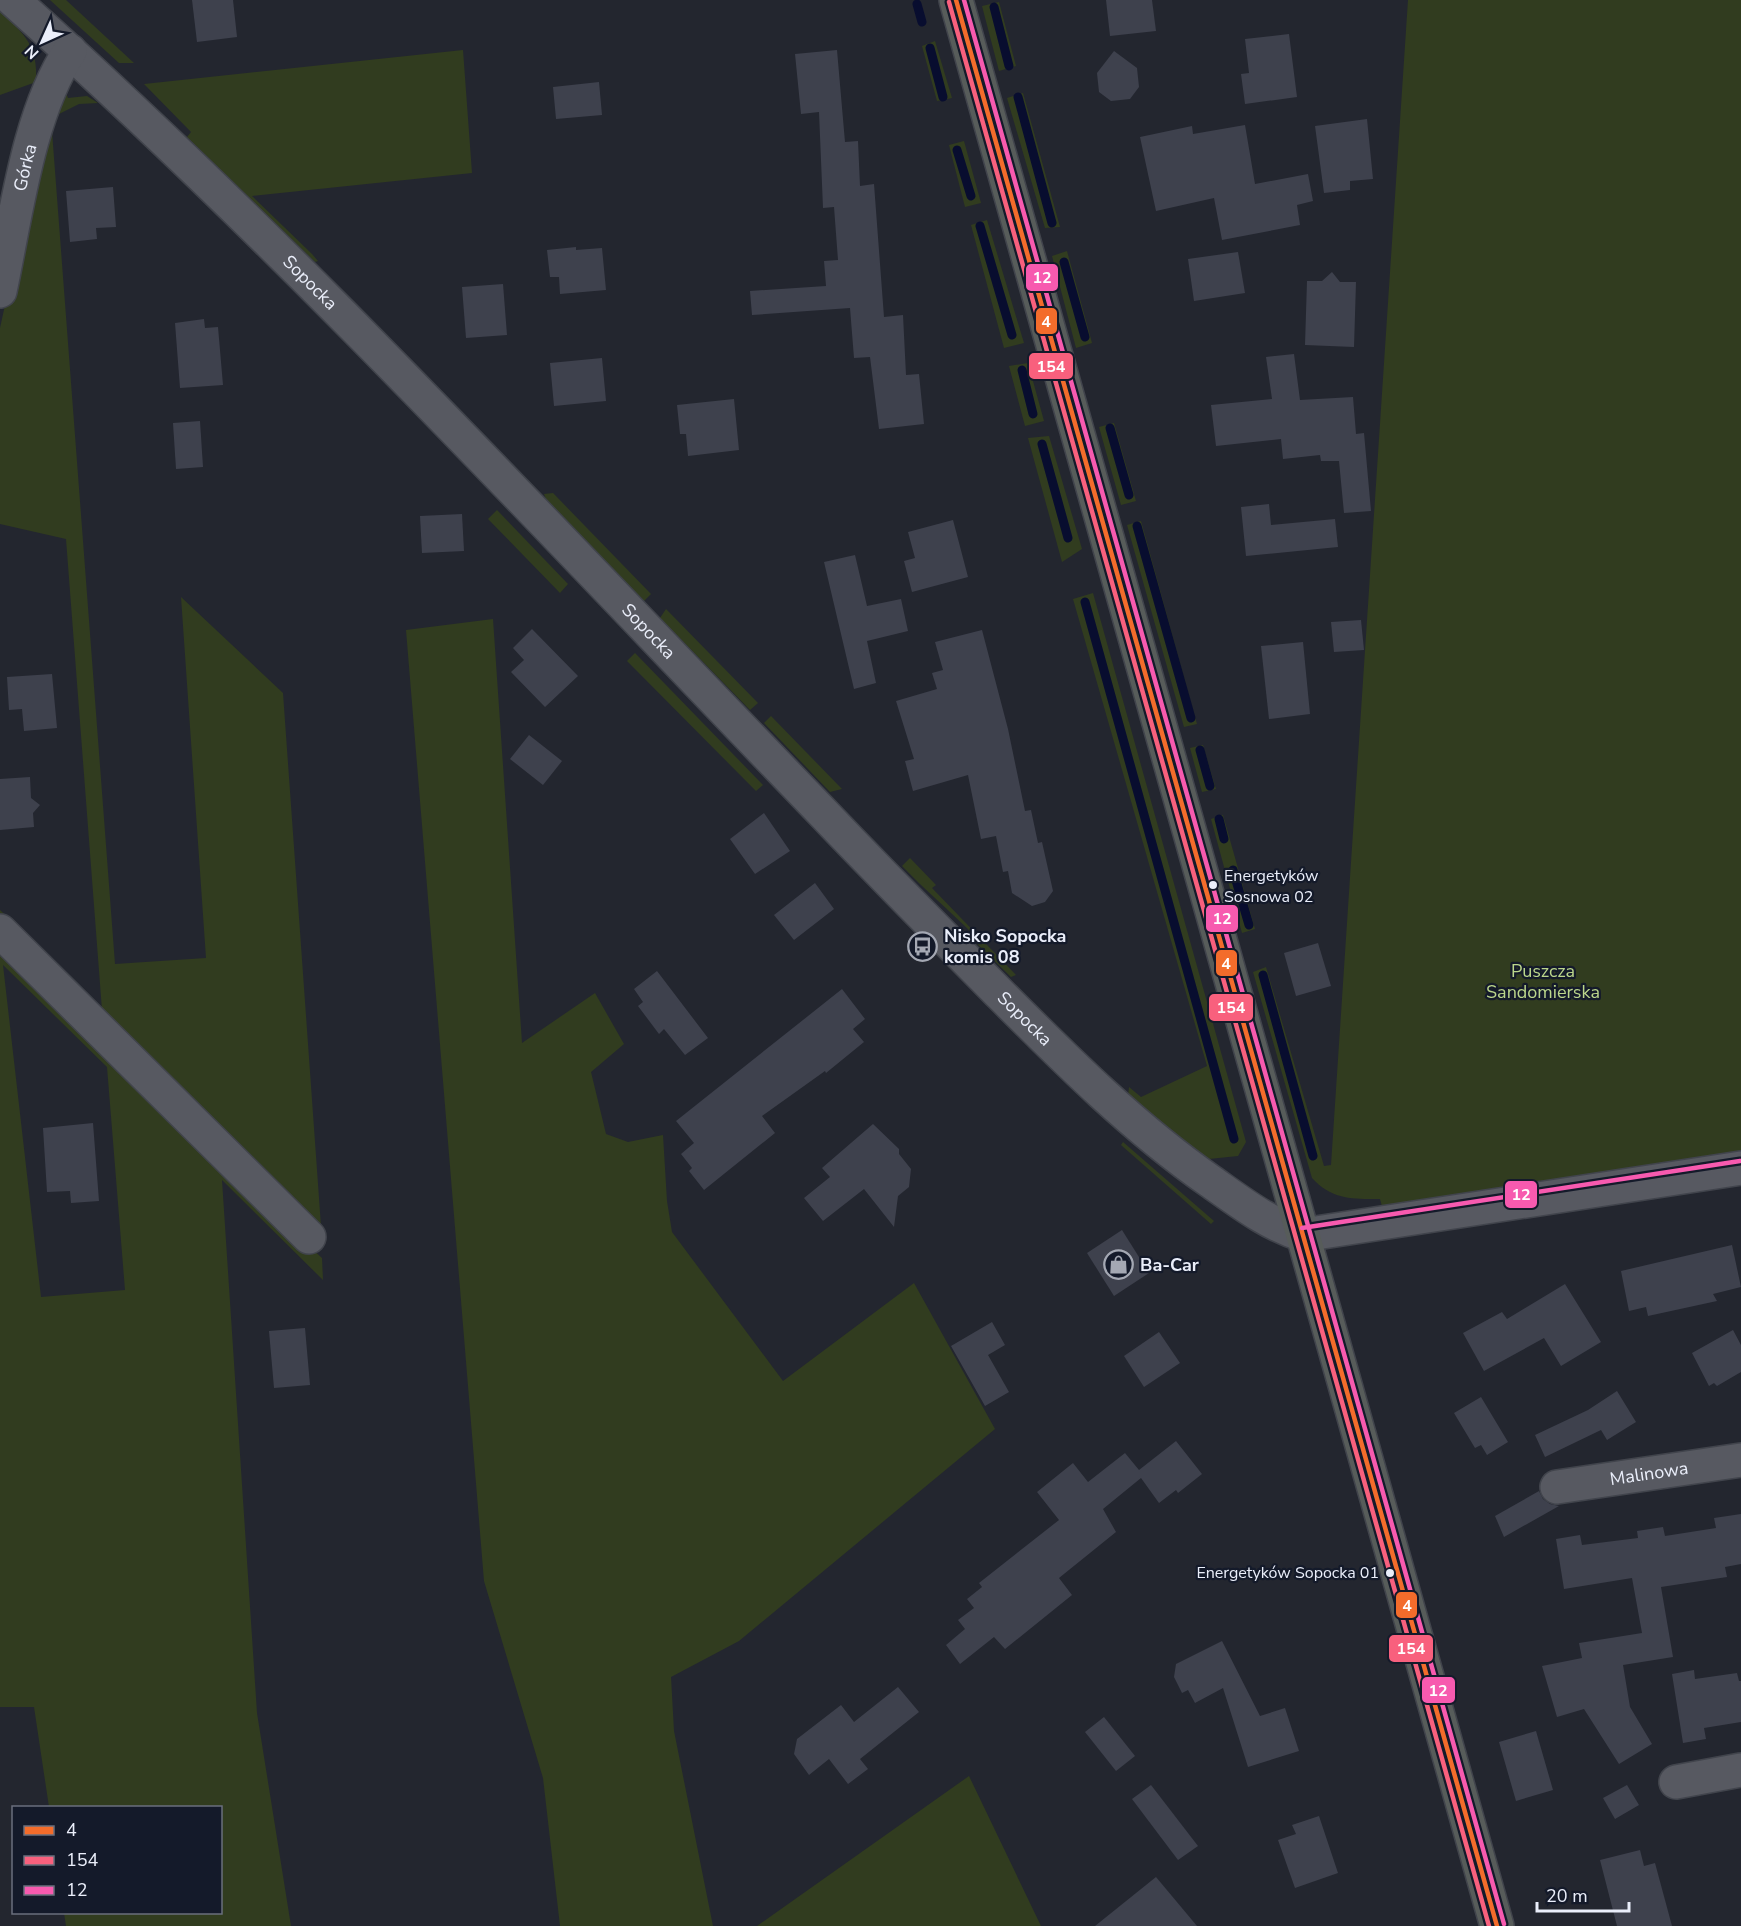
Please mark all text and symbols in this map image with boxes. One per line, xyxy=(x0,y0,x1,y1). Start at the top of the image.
north arrow xyxy=(12,12,72,72)
text: N xyxy=(20,40,44,64)
street label: Górka xyxy=(8,141,43,194)
street label: Sopocka xyxy=(277,250,343,315)
line badge: 12 xyxy=(1025,263,1059,292)
text: 12 xyxy=(1032,267,1052,289)
line badge: 4 xyxy=(1035,307,1058,335)
text: 4 xyxy=(1041,311,1051,333)
line badge: 154 xyxy=(1028,352,1074,380)
text: 154 xyxy=(1037,356,1066,378)
street label: Sopocka xyxy=(616,598,681,664)
place label: Energetyków Sosnowa 02 xyxy=(1224,865,1319,908)
marker: Energetyków Sosnowa 02 xyxy=(1207,879,1219,891)
line badge: 12 xyxy=(1205,904,1239,933)
text: 12 xyxy=(1212,908,1232,930)
place label: Nisko Sopocka komis 08 xyxy=(944,924,1066,969)
bus stop icon: Nisko Sopocka komis 08 xyxy=(907,930,939,962)
line badge: 4 xyxy=(1215,949,1238,977)
text: 4 xyxy=(1221,953,1231,975)
park label: Puszcza Sandomierska xyxy=(1486,959,1600,1004)
street label: Sopocka xyxy=(992,986,1057,1051)
line badge: 154 xyxy=(1208,993,1254,1022)
text: 154 xyxy=(1217,997,1246,1019)
line badge: 12 xyxy=(1504,1180,1538,1209)
text: 12 xyxy=(1511,1184,1531,1206)
shop icon: Ba-Car xyxy=(1103,1249,1135,1281)
place label: Ba-Car xyxy=(1140,1253,1199,1277)
street label: Malinowa xyxy=(1608,1456,1690,1491)
place label: Energetyków Sopocka 01 xyxy=(1196,1562,1379,1584)
marker: Energetyków Sopocka 01 xyxy=(1384,1567,1396,1579)
line badge: 4 xyxy=(1395,1591,1418,1619)
text: 4 xyxy=(1402,1595,1412,1617)
line badge: 154 xyxy=(1388,1634,1434,1663)
text: 154 xyxy=(1397,1638,1426,1660)
line badge: 12 xyxy=(1421,1676,1456,1704)
text: 12 xyxy=(1428,1680,1448,1702)
legend xyxy=(12,1806,222,1914)
text: 4 xyxy=(66,1818,77,1842)
text: 154 xyxy=(66,1848,99,1872)
scale bar xyxy=(1537,1875,1628,1913)
text: 12 xyxy=(66,1878,88,1902)
text: 20 m xyxy=(1546,1884,1588,1908)

